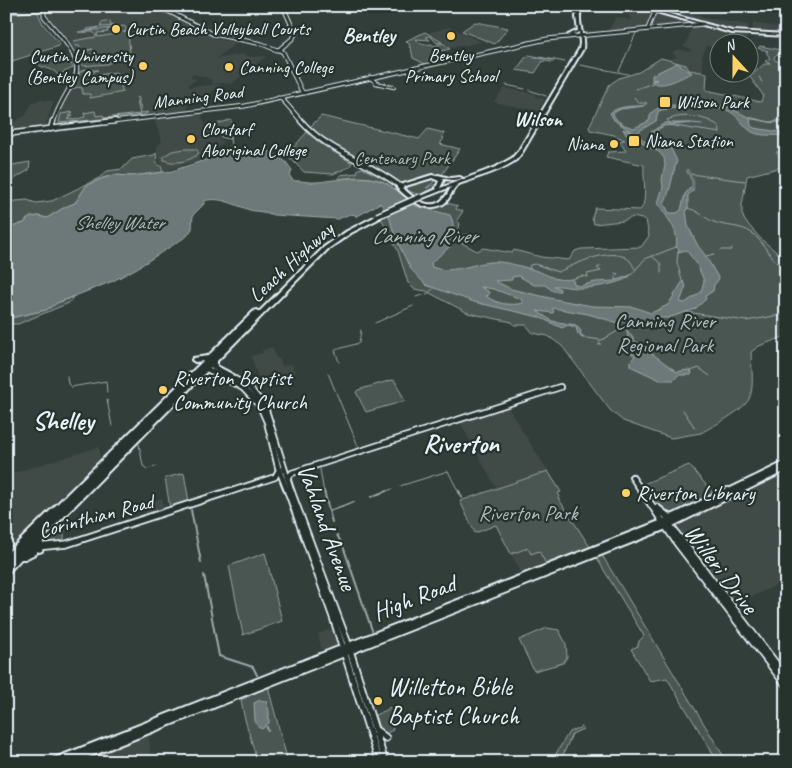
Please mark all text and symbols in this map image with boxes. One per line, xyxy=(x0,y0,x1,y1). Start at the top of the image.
place label: Curtin Beach Volleyball Courts xyxy=(126,18,312,40)
district label: Bentley xyxy=(343,22,397,48)
marker: Curtin Beach Volleyball Courts xyxy=(110,23,122,35)
marker: Bentley Primary School xyxy=(445,30,457,42)
north arrow xyxy=(710,32,760,82)
text: N xyxy=(722,36,739,56)
place label: Bentley Primary School xyxy=(405,44,500,87)
place label: Curtin University (Bentley Campus) xyxy=(26,45,135,88)
place label: Canning College xyxy=(239,56,334,78)
marker: Curtin University (Bentley Campus) xyxy=(137,60,149,72)
marker: Canning College xyxy=(223,61,235,73)
street label: Manning Road xyxy=(152,80,247,113)
place label: Wilson Park xyxy=(676,91,750,113)
marker: Wilson Park xyxy=(658,95,672,109)
district label: Wilson xyxy=(514,106,563,132)
place label: Clontarf Aboriginal College xyxy=(201,118,307,161)
place label: Niana Station xyxy=(645,130,734,152)
marker: Clontarf Aboriginal College xyxy=(185,133,197,145)
place label: Niana xyxy=(567,133,606,155)
marker: Niana Station xyxy=(627,134,641,148)
marker: Niana xyxy=(608,138,620,150)
park label: Centenary Park xyxy=(354,147,451,169)
water label: Shelley Water xyxy=(74,211,167,235)
street label: Leach Highway xyxy=(243,215,340,308)
water label: Canning River xyxy=(371,222,481,250)
park label: Canning River Regional Park xyxy=(615,308,717,358)
place label: Riverton Baptist Community Church xyxy=(173,365,307,415)
marker: Riverton Baptist Community Church xyxy=(157,384,169,396)
district label: Shelley xyxy=(32,404,97,437)
district label: Riverton xyxy=(423,427,500,460)
street label: Vahland Avenue xyxy=(289,459,365,596)
place label: Riverton Library xyxy=(636,480,756,506)
street label: Corinthian Road xyxy=(36,487,159,544)
marker: Riverton Library xyxy=(620,487,632,499)
park label: Riverton Park xyxy=(479,500,579,526)
street label: Willeri Drive xyxy=(677,518,766,622)
street label: High Road xyxy=(368,566,463,628)
place label: Willetton Bible Baptist Church xyxy=(388,671,520,732)
marker: Willetton Bible Baptist Church xyxy=(372,695,384,707)

